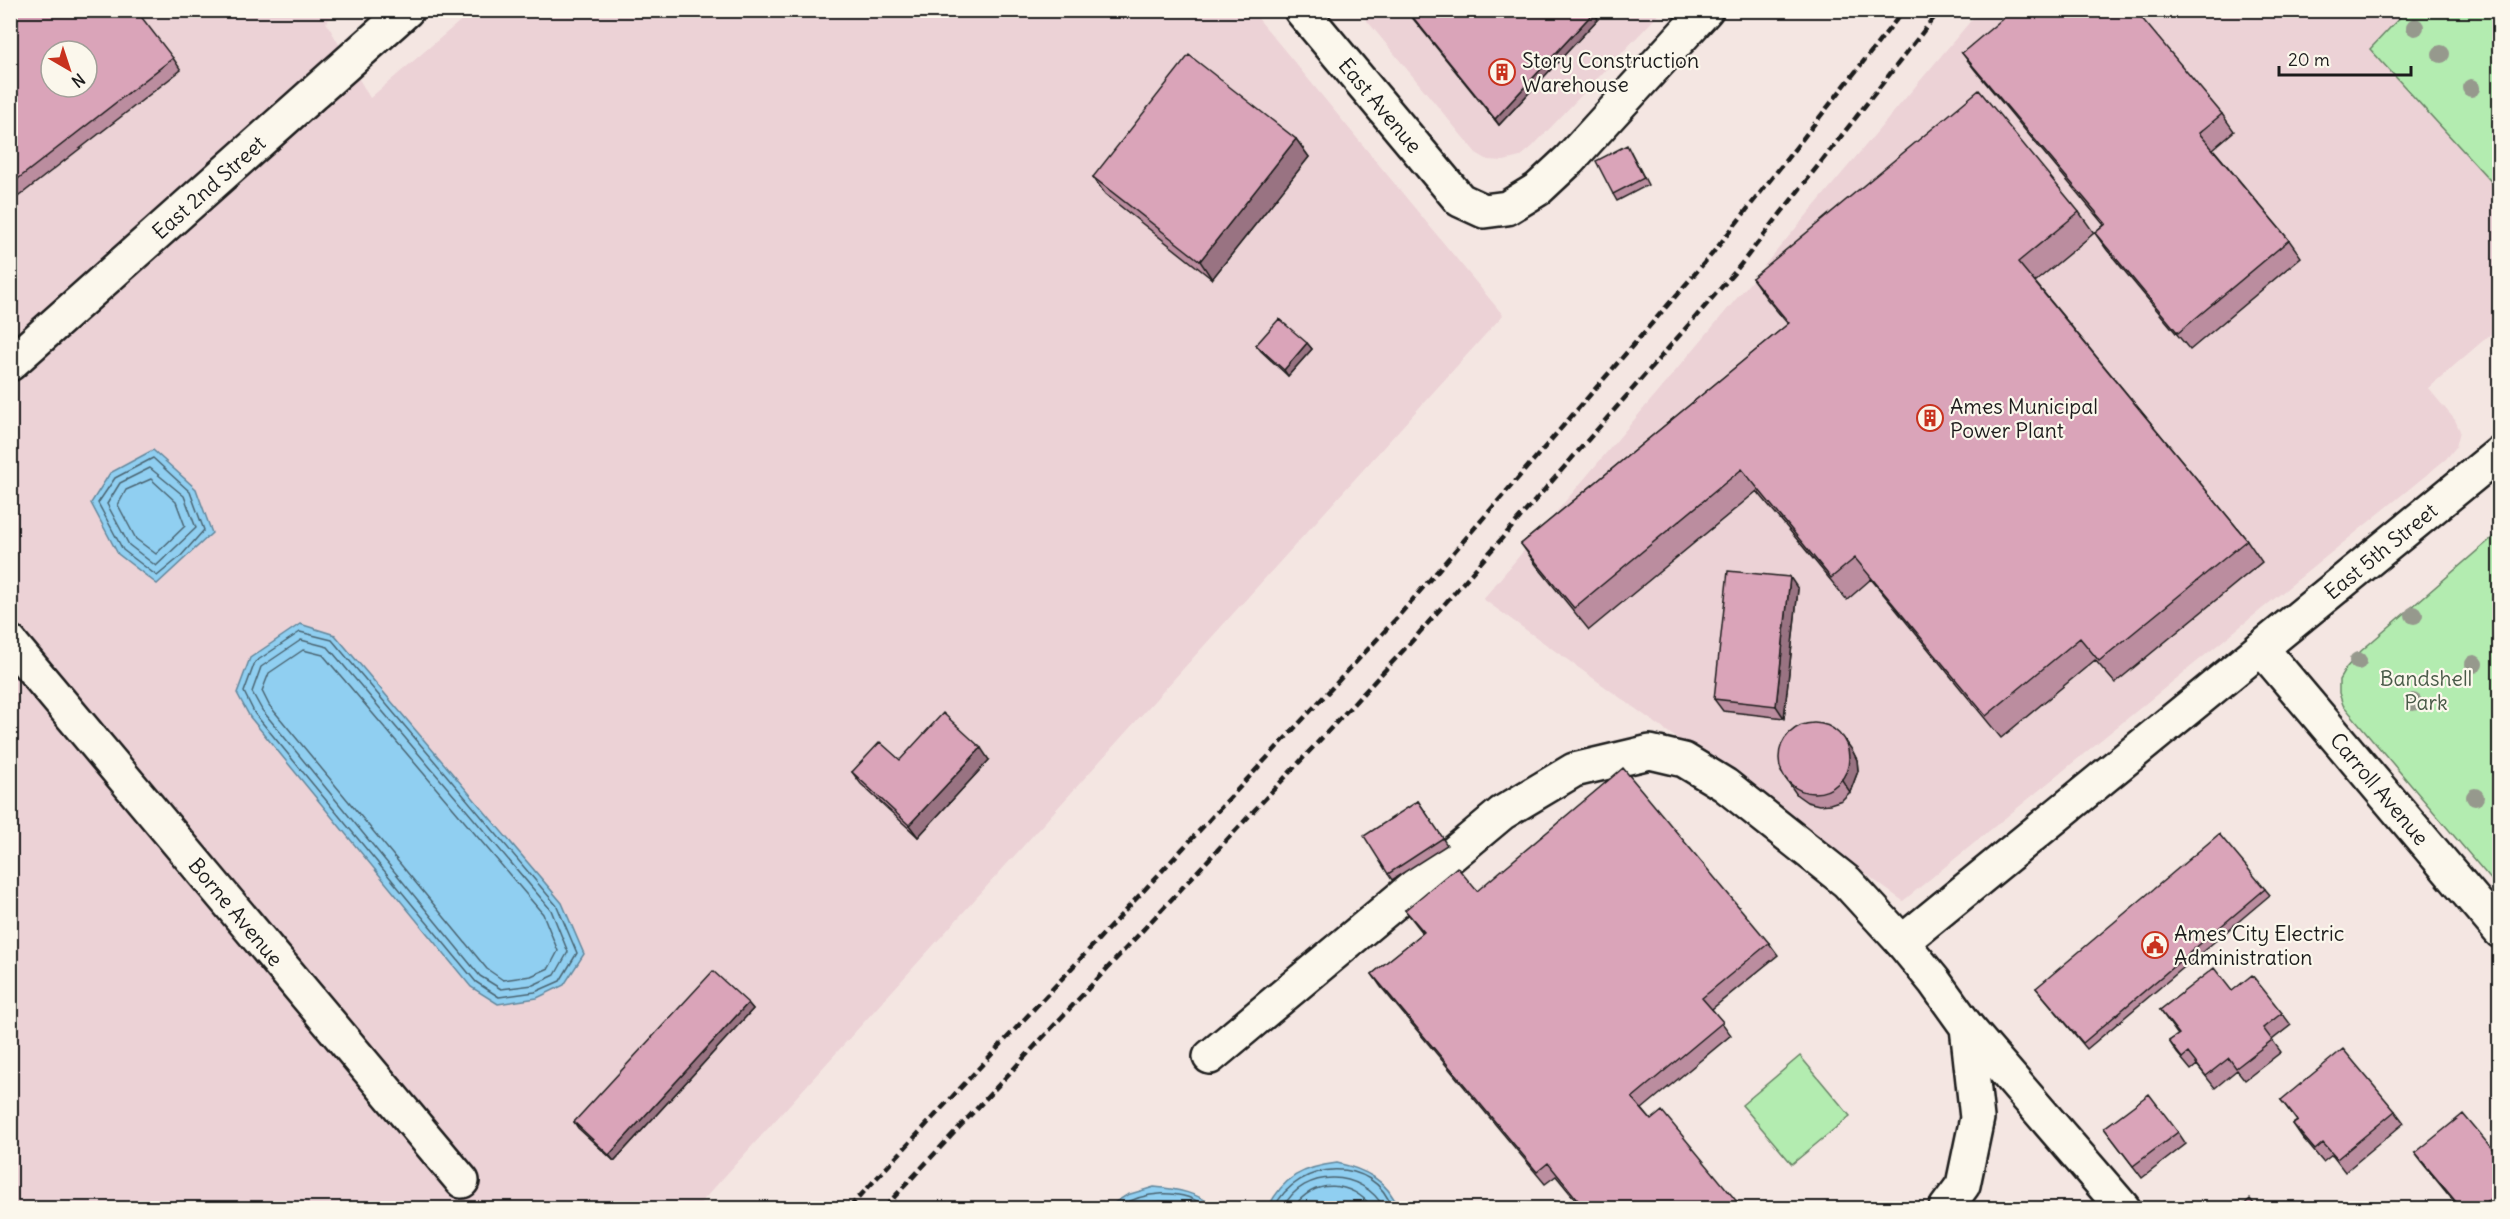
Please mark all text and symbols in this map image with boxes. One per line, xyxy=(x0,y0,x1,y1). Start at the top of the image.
north arrow xyxy=(39,39,99,99)
scale bar xyxy=(2279,39,2411,77)
place label: Story Construction Warehouse xyxy=(1522,47,1699,98)
text: 20 m xyxy=(2288,48,2330,71)
street label: East Avenue xyxy=(1333,52,1428,158)
building icon: Story Construction Warehouse xyxy=(1487,57,1517,87)
text: N xyxy=(68,69,89,92)
street label: East 2nd Street xyxy=(146,129,271,245)
place label: Ames Municipal Power Plant xyxy=(1950,393,2098,444)
building icon: Ames Municipal Power Plant xyxy=(1915,403,1945,433)
street label: East 5th Street xyxy=(2318,497,2442,605)
park label: Bandshell Park xyxy=(2380,665,2472,716)
street label: Carroll Avenue xyxy=(2324,727,2435,851)
street label: Borne Avenue xyxy=(183,852,289,971)
place label: Ames City Electric Administration xyxy=(2174,920,2344,971)
public building icon: Ames City Electric Administration xyxy=(2140,930,2170,960)

